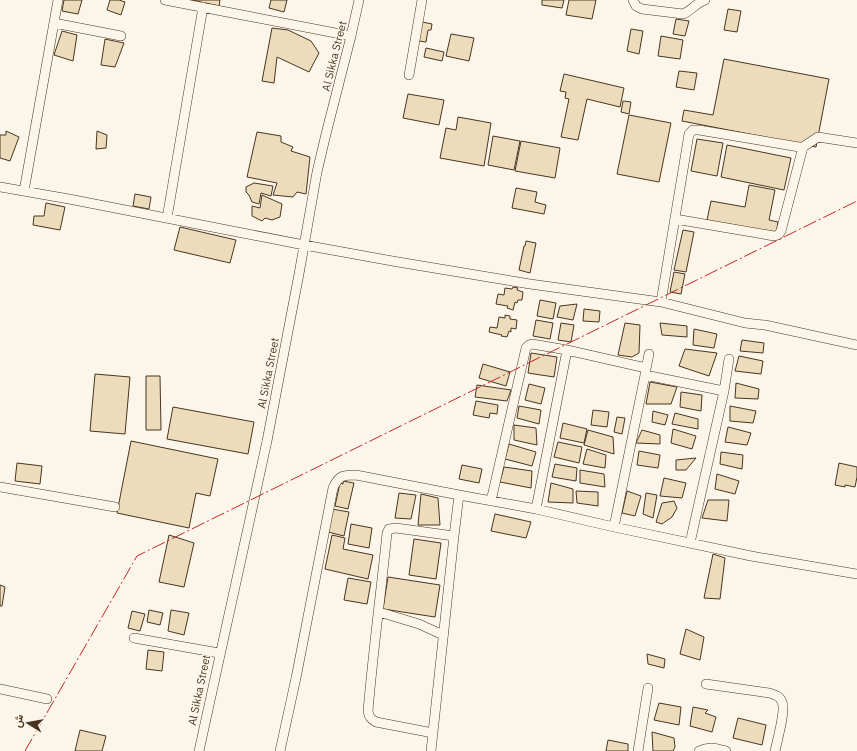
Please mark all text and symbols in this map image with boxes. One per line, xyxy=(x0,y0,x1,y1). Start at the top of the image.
street label: Al Sikka Street xyxy=(319,19,350,93)
street label: Al Sikka Street xyxy=(254,336,282,410)
street label: Al Sikka Street xyxy=(185,653,213,727)
north arrow xyxy=(8,703,48,743)
text: ش xyxy=(10,713,26,729)

